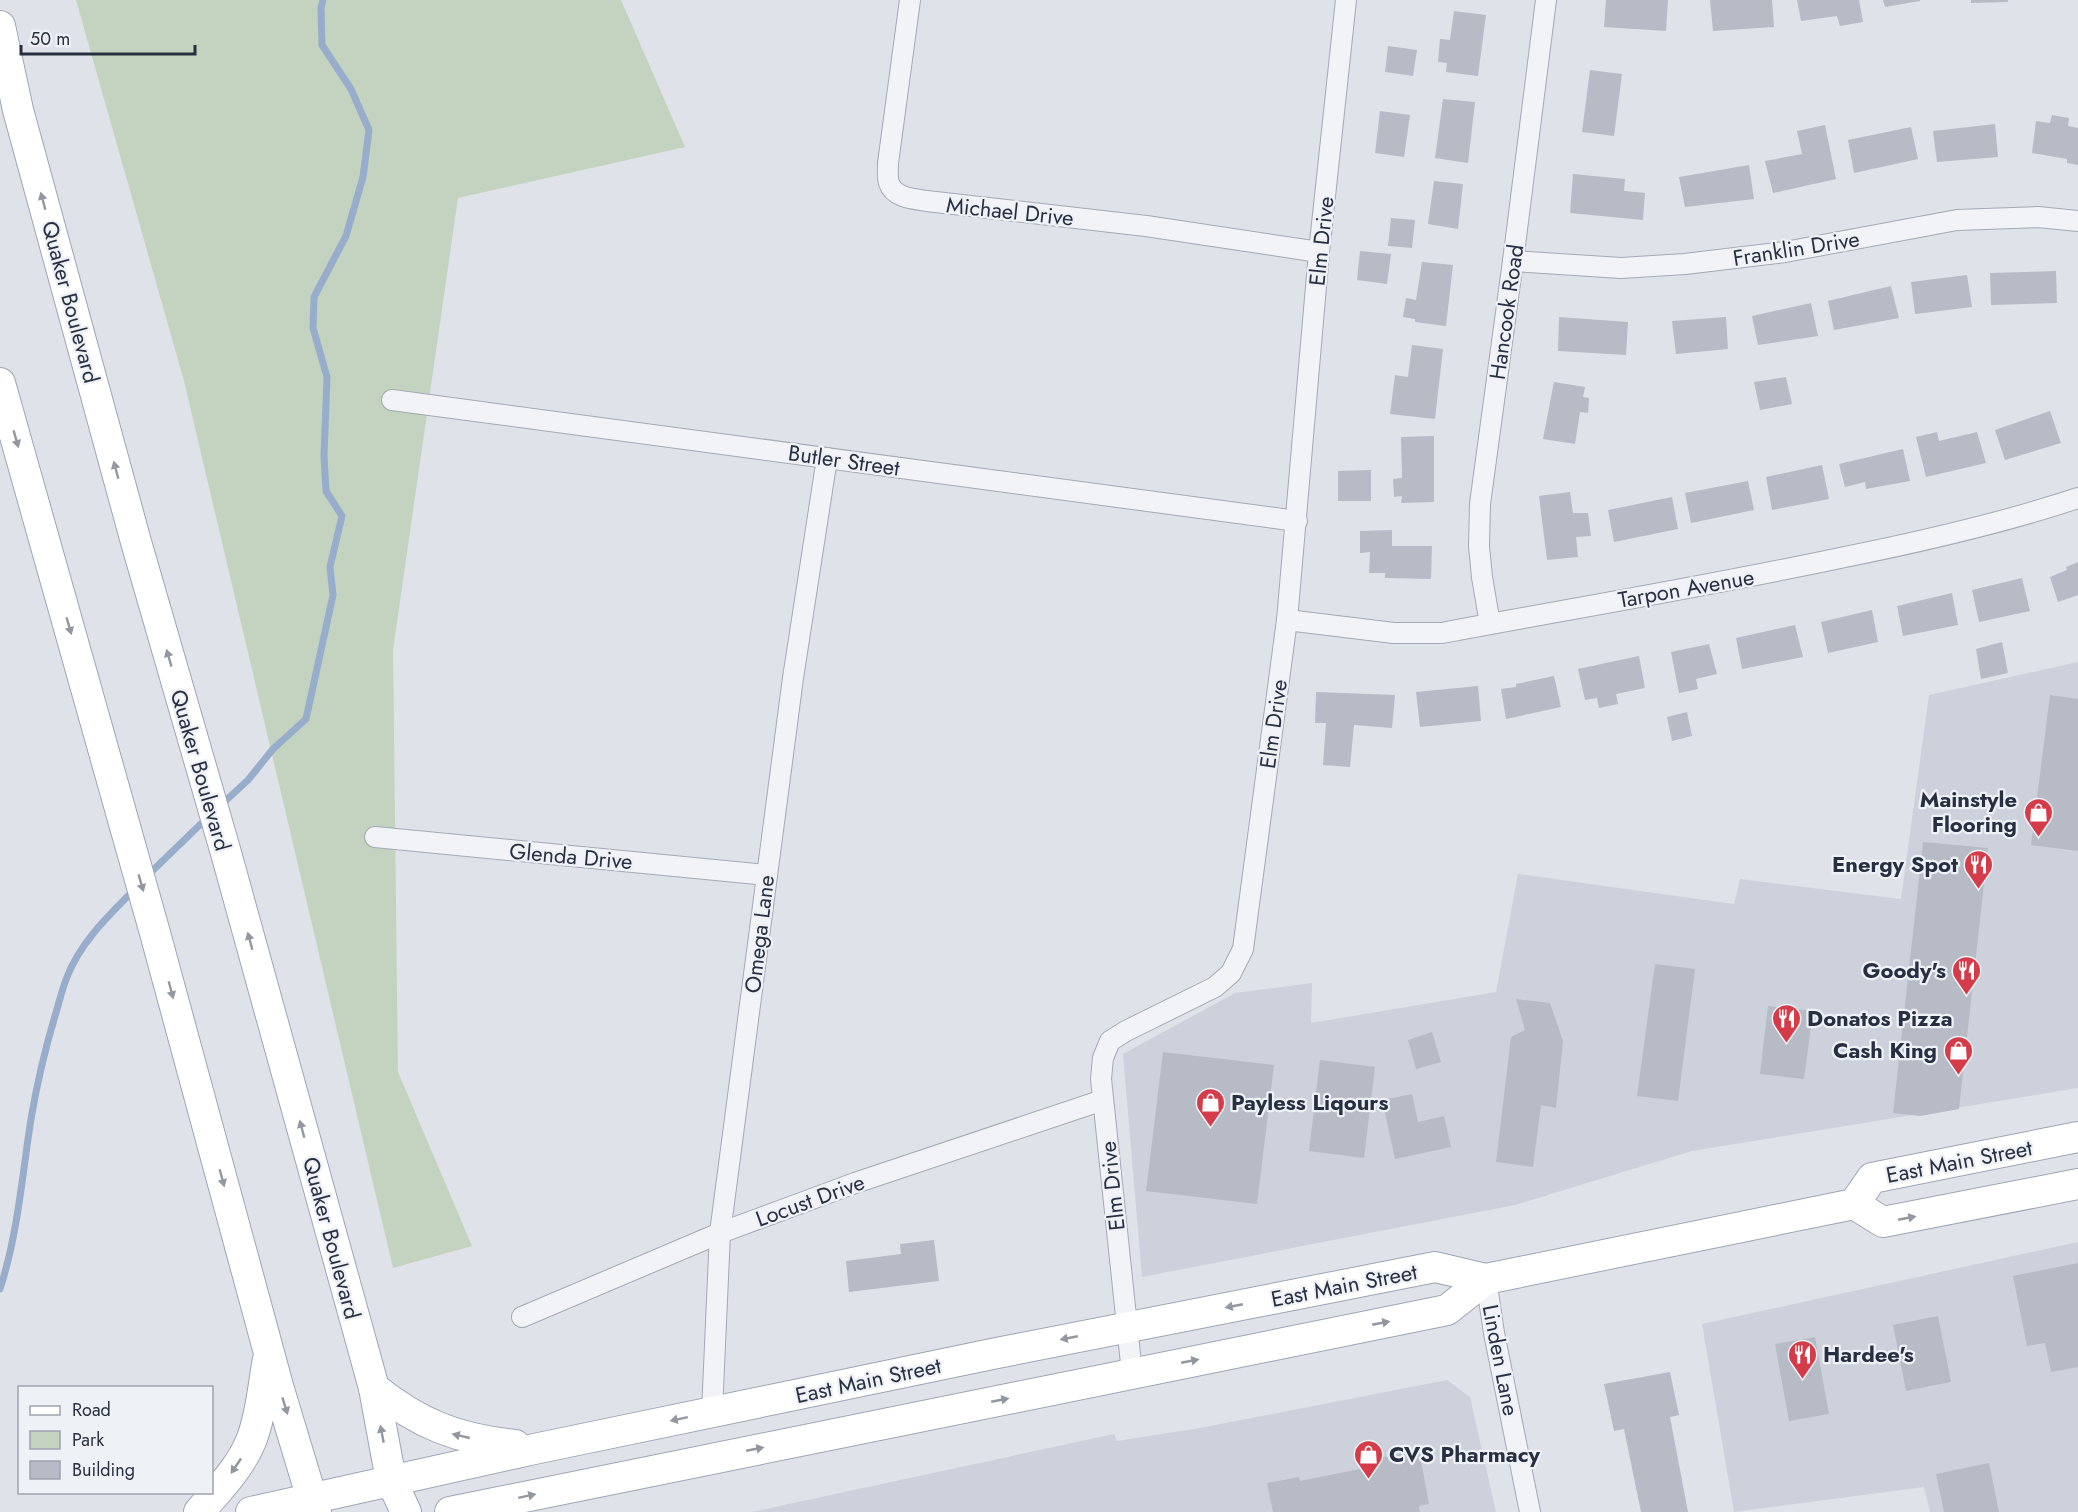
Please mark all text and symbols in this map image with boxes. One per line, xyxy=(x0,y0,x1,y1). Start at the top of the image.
scale bar xyxy=(21,18,195,56)
text: 50 m xyxy=(30,26,70,52)
street label: Michael Drive xyxy=(945,188,1075,234)
one-way arrow xyxy=(38,192,47,210)
street label: Elm Drive xyxy=(1300,195,1342,287)
street label: Quaker Boulevard xyxy=(34,217,108,387)
street label: Franklin Drive xyxy=(1730,222,1862,274)
street label: Hancook Road xyxy=(1481,242,1531,382)
one-way arrow xyxy=(12,430,21,448)
street label: Butler Street xyxy=(786,436,902,484)
one-way arrow xyxy=(111,461,121,479)
street label: Tarpon Avenue xyxy=(1616,560,1756,616)
one-way arrow xyxy=(65,618,74,636)
one-way arrow xyxy=(164,648,173,666)
street label: Elm Drive xyxy=(1251,677,1295,771)
street label: Quaker Boulevard xyxy=(163,686,239,854)
place label: Mainstyle Flooring xyxy=(1920,783,2017,840)
shop icon: Mainstyle Flooring xyxy=(2022,796,2054,838)
street label: Glenda Drive xyxy=(508,835,634,877)
place label: Energy Spot xyxy=(1832,848,1958,880)
restaurant icon: Energy Spot xyxy=(1963,848,1995,890)
street label: Omega Lane xyxy=(736,873,782,995)
one-way arrow xyxy=(137,874,146,892)
one-way arrow xyxy=(245,932,254,950)
place label: Goody's xyxy=(1863,954,1946,986)
restaurant icon: Goody's xyxy=(1951,954,1983,996)
one-way arrow xyxy=(167,981,176,999)
restaurant icon: Donatos Pizza xyxy=(1770,1002,1802,1044)
place label: Donatos Pizza xyxy=(1807,1002,1953,1034)
place label: Cash King xyxy=(1833,1034,1937,1066)
shop icon: Cash King xyxy=(1942,1034,1974,1076)
shop icon: Payless Liqours xyxy=(1194,1086,1226,1128)
place label: Payless Liqours xyxy=(1231,1086,1388,1118)
one-way arrow xyxy=(297,1120,306,1138)
street label: East Main Street xyxy=(1883,1131,2035,1191)
street label: Elm Drive xyxy=(1091,1140,1133,1232)
street label: Quaker Boulevard xyxy=(295,1153,369,1323)
street label: Locust Drive xyxy=(751,1166,869,1234)
one-way arrow xyxy=(218,1169,227,1187)
one-way arrow xyxy=(1898,1213,1917,1222)
street label: East Main Street xyxy=(1268,1255,1420,1315)
one-way arrow xyxy=(1224,1302,1243,1311)
street label: Linden Lane xyxy=(1475,1302,1527,1418)
one-way arrow xyxy=(1372,1318,1390,1328)
one-way arrow xyxy=(1060,1334,1079,1343)
restaurant icon: Hardee's xyxy=(1786,1338,1818,1380)
place label: Hardee's xyxy=(1823,1338,1914,1370)
street label: East Main Street xyxy=(792,1349,945,1411)
one-way arrow xyxy=(1180,1356,1199,1366)
legend xyxy=(18,1386,213,1494)
one-way arrow xyxy=(991,1395,1010,1404)
text: Road xyxy=(72,1397,111,1423)
one-way arrow xyxy=(281,1397,290,1415)
one-way arrow xyxy=(669,1415,688,1424)
one-way arrow xyxy=(377,1424,386,1443)
text: Park xyxy=(72,1427,104,1453)
one-way arrow xyxy=(451,1430,470,1440)
shop icon: CVS Pharmacy xyxy=(1352,1438,1384,1480)
place label: CVS Pharmacy xyxy=(1389,1438,1541,1470)
one-way arrow xyxy=(746,1444,765,1453)
text: Building xyxy=(72,1457,135,1483)
one-way arrow xyxy=(231,1458,242,1474)
one-way arrow xyxy=(518,1490,537,1500)

